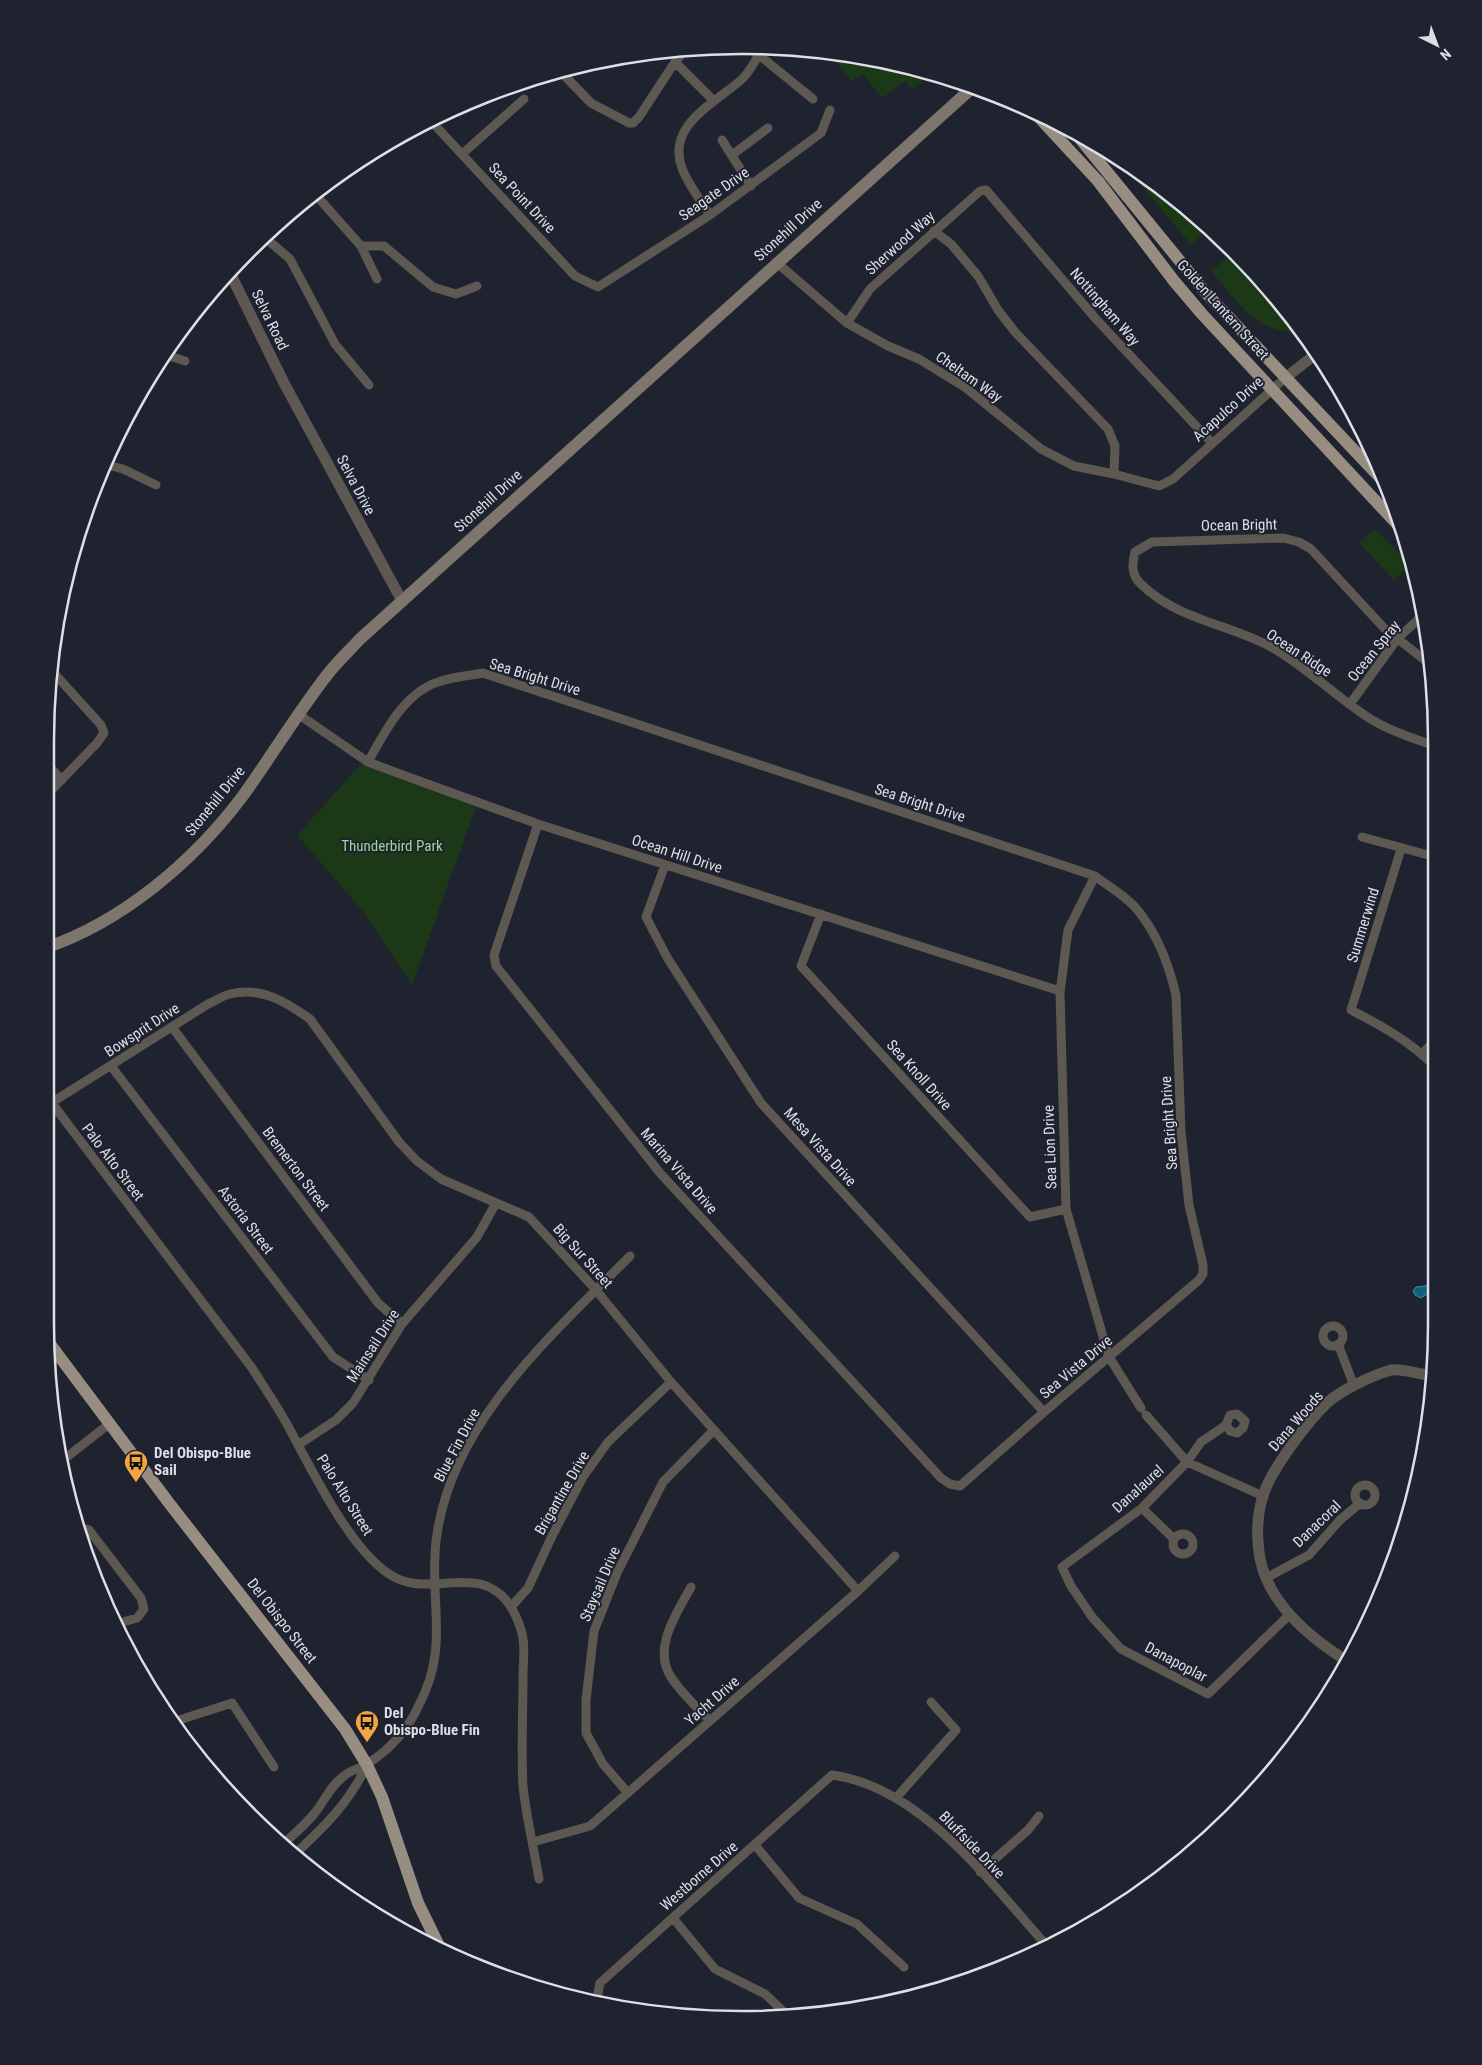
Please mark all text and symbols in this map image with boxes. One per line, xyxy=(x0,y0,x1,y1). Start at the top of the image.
north arrow xyxy=(1412,20,1462,70)
text: N xyxy=(1437,46,1454,63)
street label: Sea Point Drive xyxy=(485,159,559,237)
street label: Seagate Drive xyxy=(675,163,753,225)
street label: Stonehill Drive xyxy=(750,195,826,265)
street label: Sherwood Way xyxy=(862,207,938,279)
street label: Golden Lantern Street xyxy=(1173,256,1273,364)
street label: Nottingham Way xyxy=(1066,264,1144,350)
street label: Selva Road xyxy=(248,287,292,353)
street label: Cheltam Way xyxy=(932,348,1006,406)
street label: Acapulco Drive xyxy=(1189,373,1267,445)
street label: Selva Drive xyxy=(333,452,379,518)
street label: Stonehill Drive xyxy=(450,466,526,536)
street label: Ocean Bright xyxy=(1201,515,1277,535)
street label: Ocean Spray xyxy=(1344,617,1404,685)
street label: Ocean Ridge xyxy=(1263,625,1335,681)
street label: Sea Bright Drive xyxy=(487,655,583,699)
street label: Stonehill Drive xyxy=(181,762,249,840)
street label: Sea Bright Drive xyxy=(872,780,968,826)
street label: Ocean Hill Drive xyxy=(630,831,724,877)
park label: Thunderbird Park xyxy=(341,837,443,855)
street label: Summerwind xyxy=(1343,885,1383,965)
street label: Bowsprit Drive xyxy=(101,999,183,1061)
street label: Sea Knoll Drive xyxy=(883,1036,955,1114)
street label: Sea Bright Drive xyxy=(1157,1075,1181,1171)
street label: Mesa Vista Drive xyxy=(780,1104,860,1190)
street label: Sea Lion Drive xyxy=(1040,1105,1060,1189)
street label: Palo Alto Street xyxy=(78,1120,148,1204)
street label: Bremerton Street xyxy=(259,1123,333,1215)
street label: Marina Vista Drive xyxy=(637,1124,721,1218)
street label: Astoria Street xyxy=(214,1182,278,1258)
street label: Big Sur Street xyxy=(549,1220,617,1292)
street label: Mainsail Drive xyxy=(343,1306,403,1386)
street label: Sea Vista Drive xyxy=(1036,1331,1116,1403)
street label: Dana Woods xyxy=(1265,1387,1327,1455)
street label: Blue Fin Drive xyxy=(430,1405,484,1485)
place label: Del Obispo-Blue Sail xyxy=(154,1444,251,1479)
street label: Brigantine Drive xyxy=(531,1448,593,1538)
bus stop icon: Del Obispo-Blue Sail xyxy=(123,1449,149,1483)
street label: Palo Alto Street xyxy=(313,1451,377,1539)
street label: Danalaurel xyxy=(1109,1461,1167,1517)
street label: Danacoral xyxy=(1289,1497,1345,1551)
street label: Staysail Drive xyxy=(576,1544,624,1624)
street label: Del Obispo Street xyxy=(243,1575,321,1667)
street label: Danapoplar xyxy=(1142,1638,1210,1686)
street label: Yacht Drive xyxy=(681,1672,743,1730)
place label: Del Obispo-Blue Fin xyxy=(384,1704,480,1739)
bus stop icon: Del Obispo-Blue Fin xyxy=(354,1709,380,1743)
street label: Bluffside Drive xyxy=(935,1808,1009,1882)
street label: Westborne Drive xyxy=(657,1837,741,1915)

